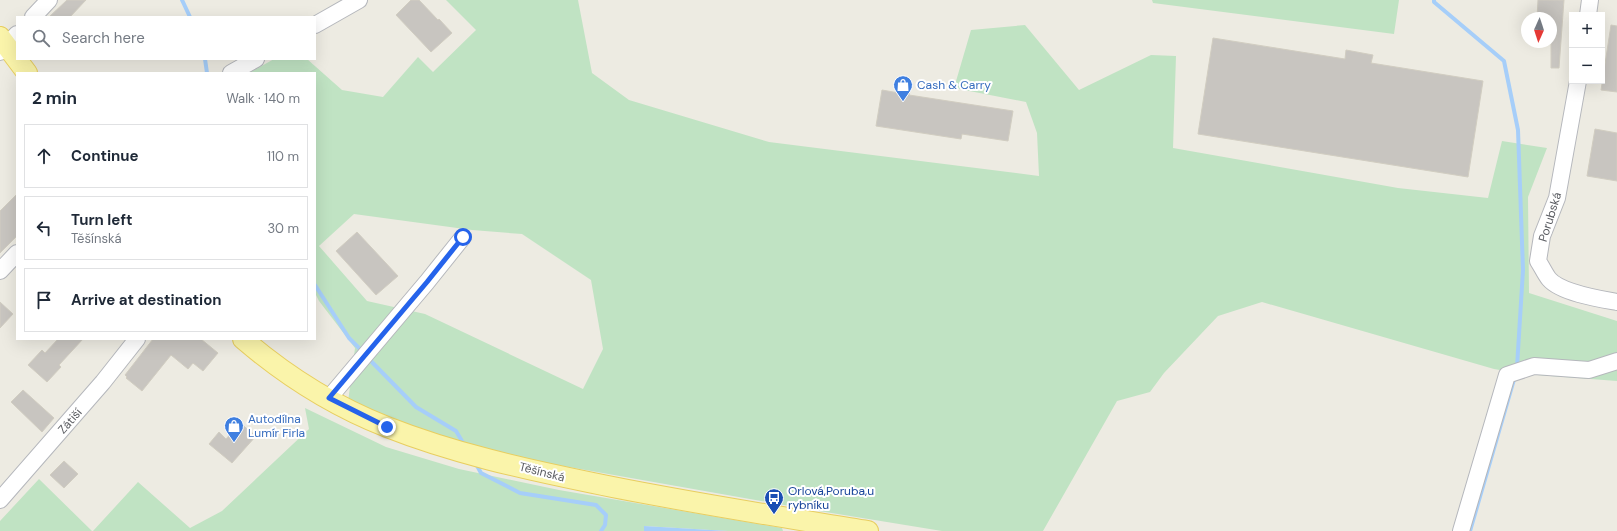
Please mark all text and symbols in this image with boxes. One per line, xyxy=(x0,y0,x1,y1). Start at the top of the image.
north arrow xyxy=(1521,12,1557,48)
map controls xyxy=(1569,12,1605,84)
button: + xyxy=(1569,12,1605,48)
search box xyxy=(16,16,316,60)
icon: search xyxy=(30,27,52,49)
text: Search here xyxy=(62,28,145,48)
button: − xyxy=(1569,48,1605,84)
shop icon: Cash & Carry xyxy=(892,74,914,102)
place label: Cash & Carry xyxy=(917,77,991,93)
text: 2 min xyxy=(32,87,77,109)
text: Walk · 140 m xyxy=(226,90,300,107)
icon: ahead xyxy=(33,145,55,167)
text: Continue xyxy=(71,146,139,166)
text: 110 m xyxy=(267,148,299,165)
street label: Porubská xyxy=(1535,190,1565,244)
text: Turn left xyxy=(71,210,132,230)
icon: left xyxy=(33,217,55,239)
text: 30 m xyxy=(267,220,299,237)
route start xyxy=(454,228,472,246)
text: Těšínská xyxy=(71,230,122,247)
icon: arrive xyxy=(33,289,55,311)
text: Arrive at destination xyxy=(71,290,222,310)
street label: Zátiší xyxy=(54,405,86,437)
place label: Autodílna Lumír Firla xyxy=(248,411,305,441)
shop icon: Autodílna Lumír Firla xyxy=(223,415,245,443)
route end xyxy=(378,418,396,436)
street label: Těšínská xyxy=(517,459,567,485)
place label: Orlová,Poruba,u rybníku xyxy=(788,483,874,513)
bus stop icon: Orlová,Poruba,u rybníku xyxy=(763,487,785,515)

